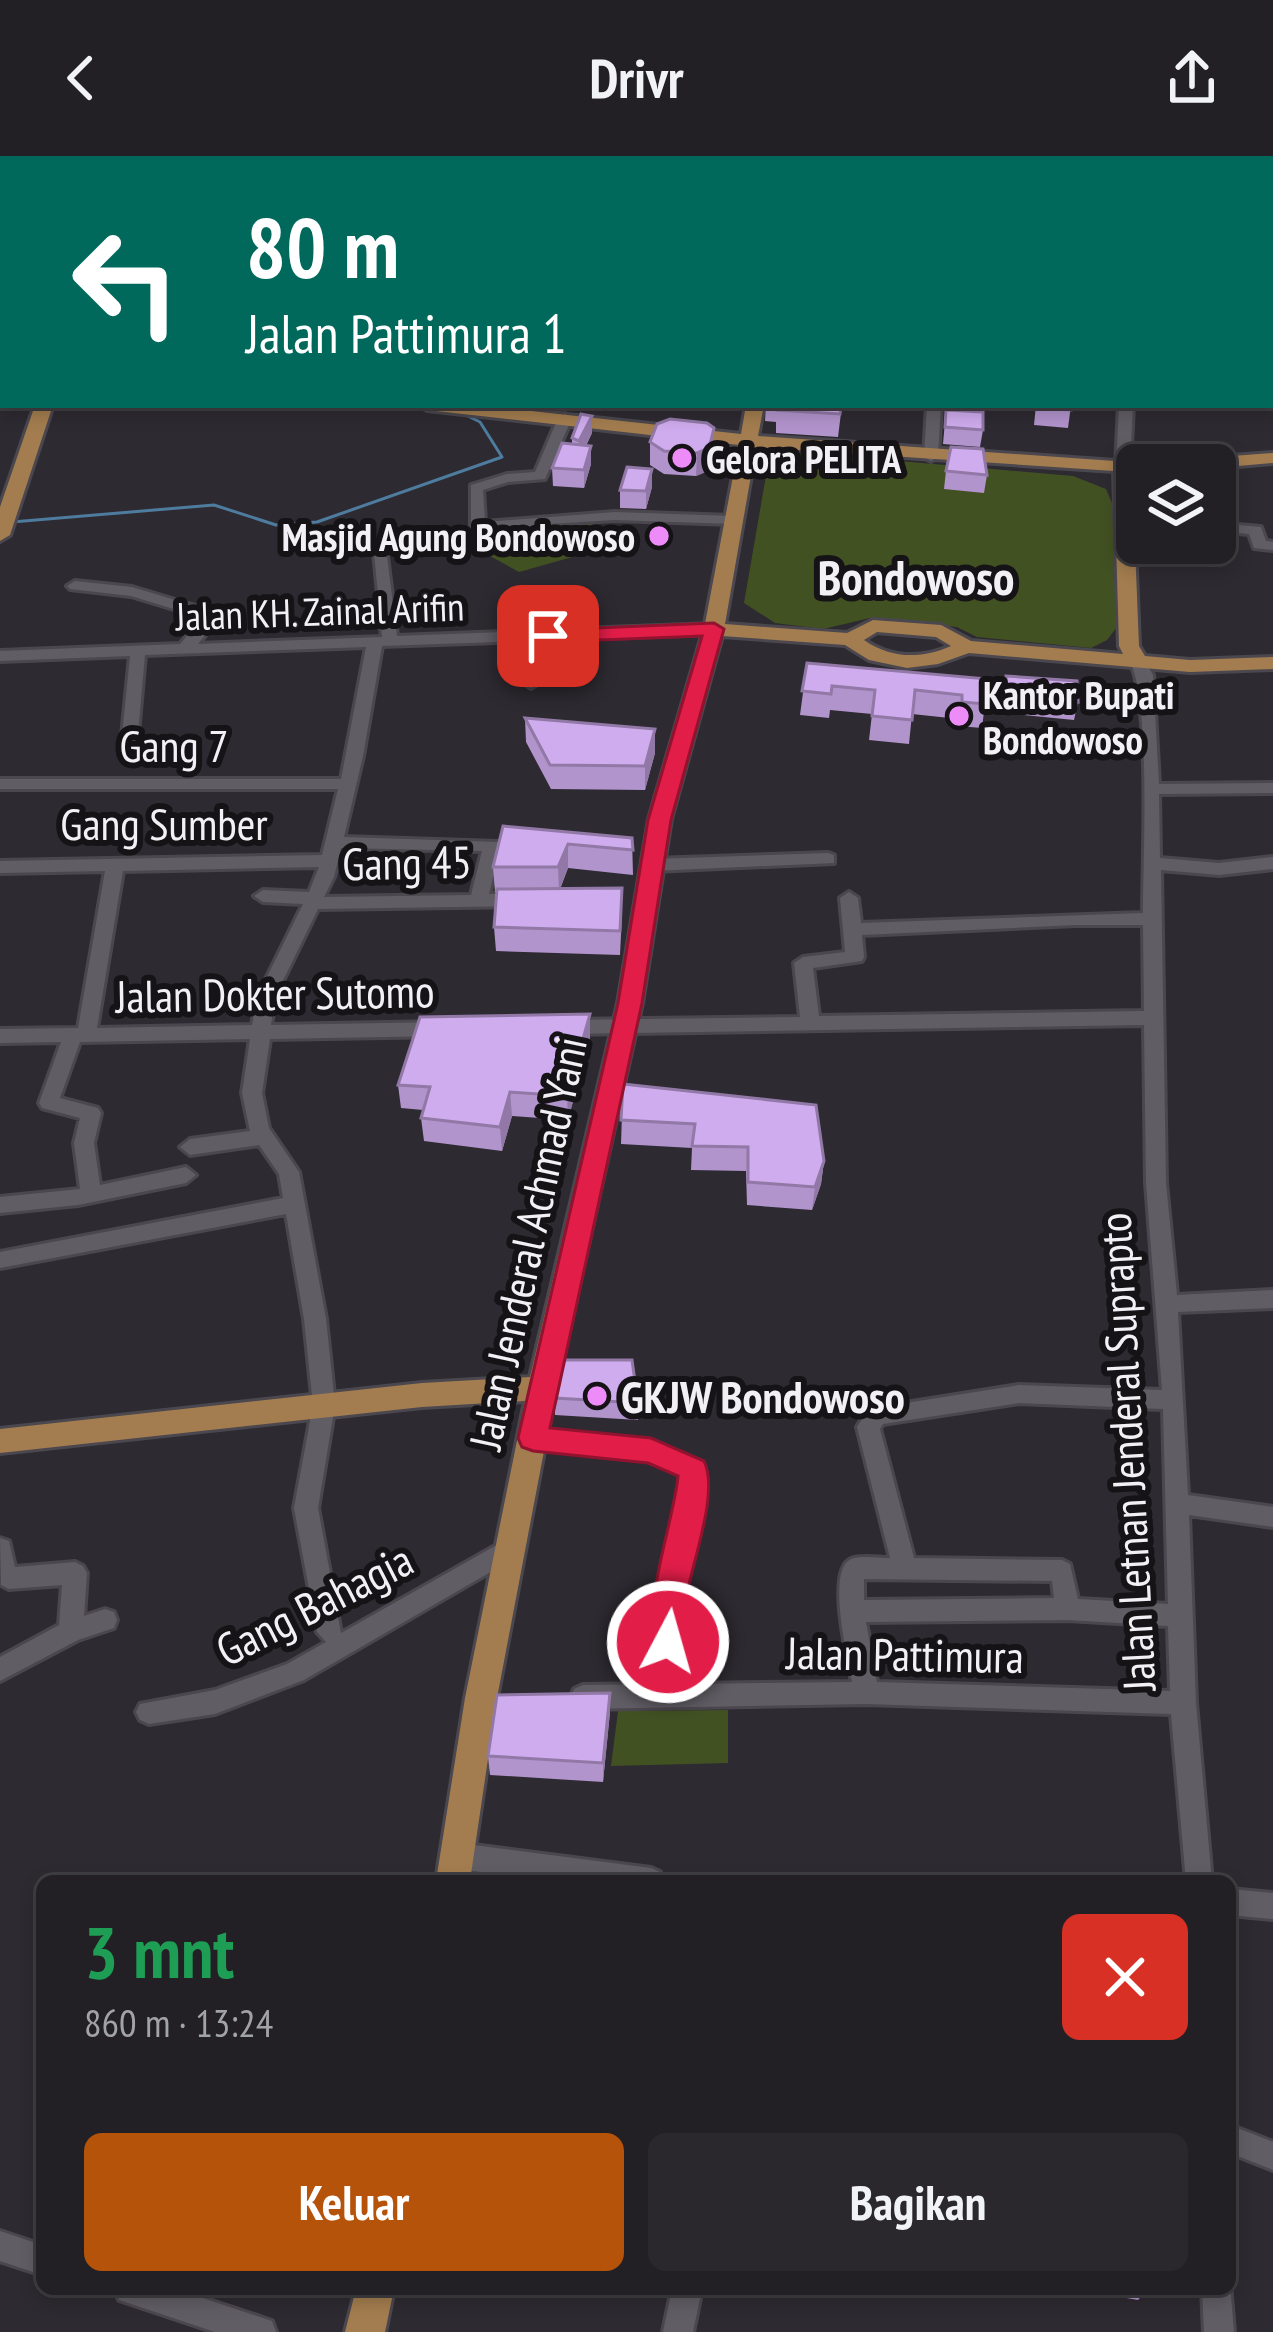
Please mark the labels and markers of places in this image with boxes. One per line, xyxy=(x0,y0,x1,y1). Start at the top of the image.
place label: Gelora PELITA xyxy=(706,433,902,484)
marker: Gelora PELITA xyxy=(669,445,695,471)
place label: Masjid Agung Bondowoso xyxy=(282,511,635,562)
marker: Masjid Agung Bondowoso xyxy=(646,523,672,549)
pin xyxy=(497,585,599,687)
place label: Kantor Bupati Bondowoso xyxy=(983,669,1175,765)
marker: Kantor Bupati Bondowoso xyxy=(946,703,972,729)
place label: GKJW Bondowoso xyxy=(621,1367,905,1425)
marker: GKJW Bondowoso xyxy=(584,1383,610,1409)

